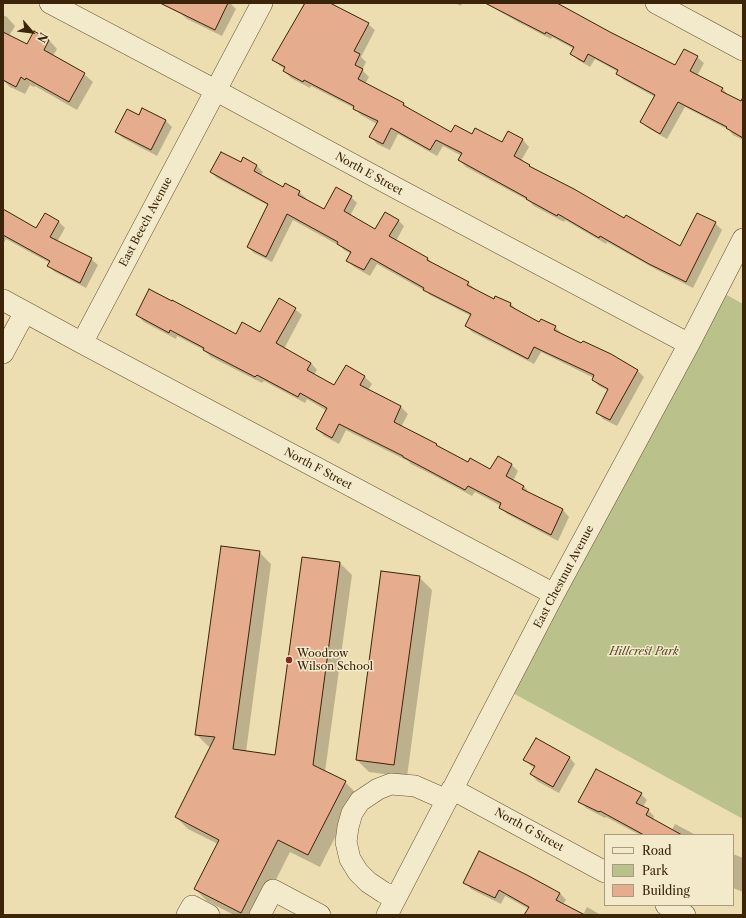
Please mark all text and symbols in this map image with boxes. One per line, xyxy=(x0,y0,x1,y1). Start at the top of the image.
north arrow xyxy=(12,12,52,52)
text: N xyxy=(34,30,51,45)
street label: North E Street xyxy=(333,150,405,198)
street label: East Beech Avenue xyxy=(117,175,175,269)
street label: North F Street xyxy=(282,446,354,492)
street label: East Chestnut Avenue xyxy=(531,523,597,631)
park label: Hillcrest Park xyxy=(609,645,679,659)
place label: Woodrow Wilson School xyxy=(297,647,373,673)
marker: Woodrow Wilson School xyxy=(284,655,294,665)
street label: North G Street xyxy=(492,806,566,854)
legend xyxy=(604,834,734,906)
text: Road xyxy=(642,843,672,858)
text: Park xyxy=(642,863,668,878)
text: Building xyxy=(642,883,690,898)

